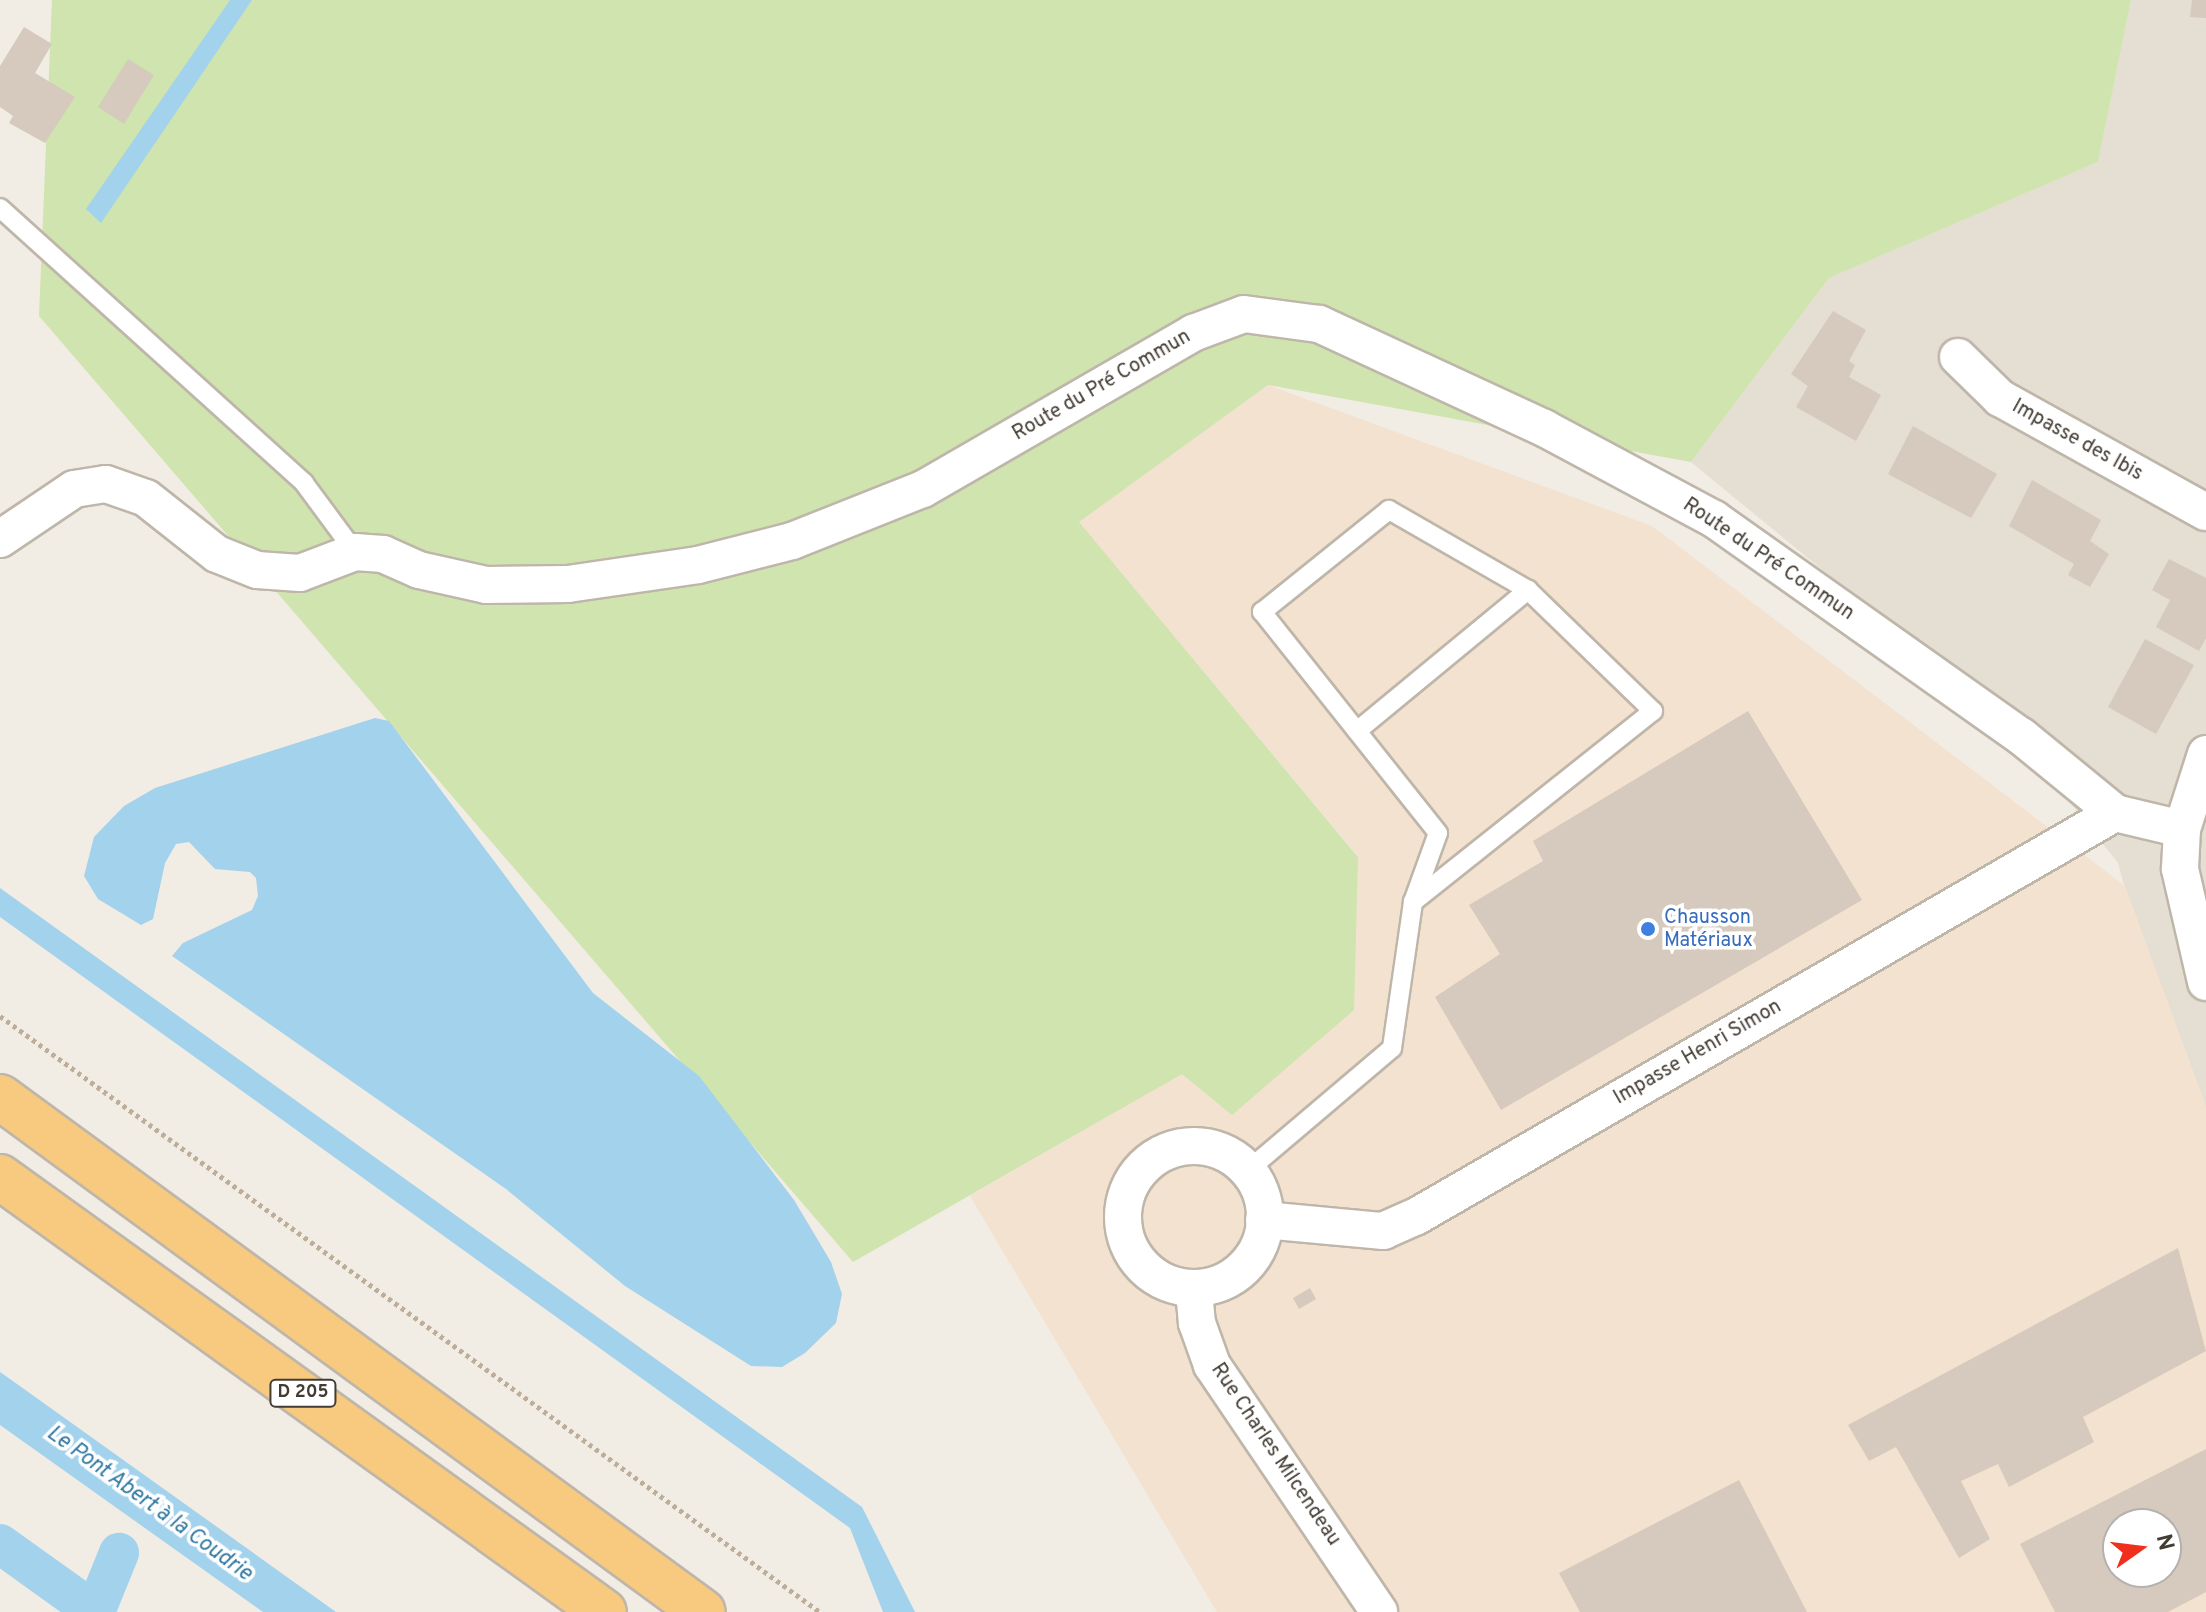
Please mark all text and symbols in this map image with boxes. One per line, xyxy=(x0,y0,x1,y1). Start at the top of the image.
street label: Route du Pré Commun xyxy=(1009,325,1195,447)
street label: Impasse des Ibis xyxy=(2007,395,2147,487)
street label: Route du Pré Commun xyxy=(1678,494,1858,626)
place label: Chausson Matériaux xyxy=(1664,906,1753,953)
marker: Chausson Matériaux xyxy=(1639,920,1657,938)
street label: Impasse Henri Simon xyxy=(1610,995,1786,1111)
street label: Rue Charles Milcendeau xyxy=(1205,1359,1345,1551)
road number: D 205 xyxy=(269,1379,337,1407)
water label: Le Pont Abert à la Coudrie xyxy=(41,1420,257,1588)
north arrow xyxy=(2102,1508,2182,1588)
text: N xyxy=(2149,1532,2179,1553)

